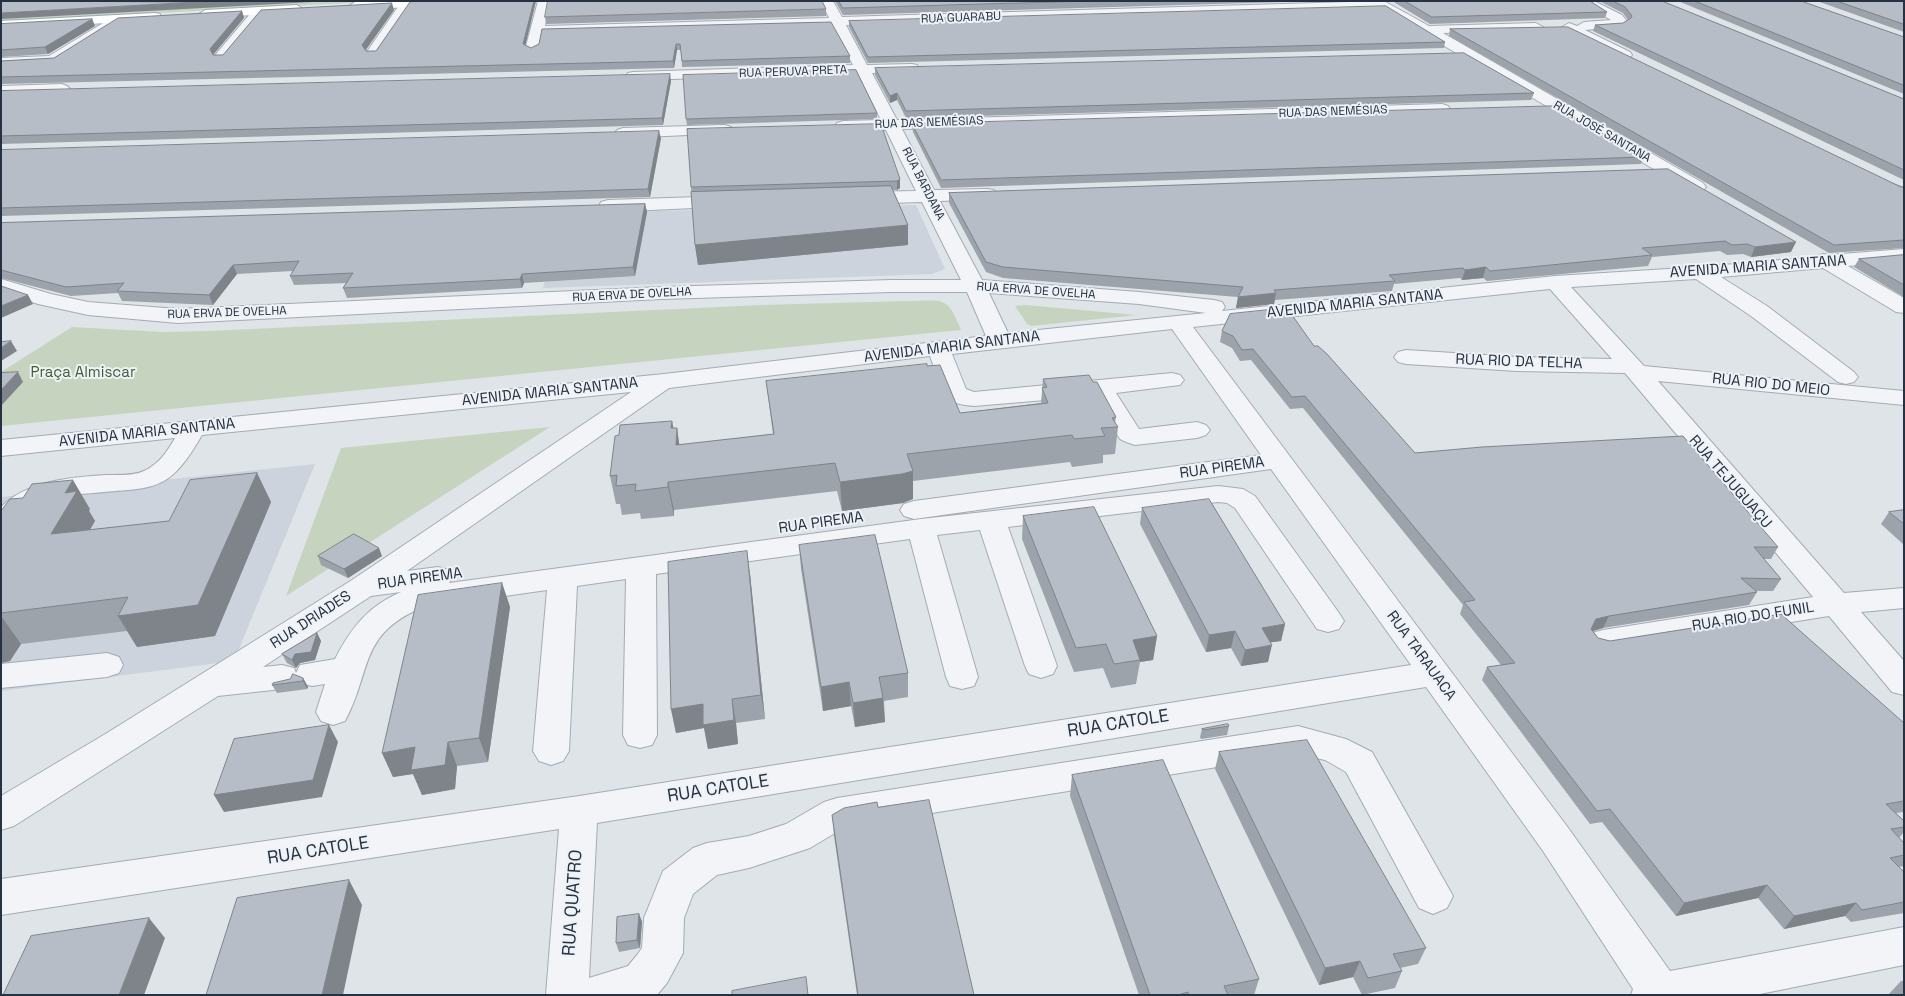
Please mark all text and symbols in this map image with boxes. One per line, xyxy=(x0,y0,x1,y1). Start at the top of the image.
street label: RUA GUARABU xyxy=(921,9,1001,27)
street label: RUA PERUVA PRETA xyxy=(739,63,847,81)
street label: RUA JOSÉ SANTANA xyxy=(1551,98,1653,166)
street label: RUA DAS NEMÉSIAS xyxy=(1278,103,1388,121)
street label: RUA DAS NEMÉSIAS xyxy=(874,114,984,132)
street label: RUA BARDANA xyxy=(898,145,948,223)
street label: AVENIDA MARIA SANTANA xyxy=(1669,252,1847,282)
street label: RUA ERVA DE OVELHA xyxy=(976,280,1096,302)
street label: RUA ERVA DE OVELHA xyxy=(572,285,692,305)
street label: AVENIDA MARIA SANTANA xyxy=(1266,286,1444,322)
street label: RUA ERVA DE OVELHA xyxy=(167,304,287,322)
street label: AVENIDA MARIA SANTANA xyxy=(863,327,1041,367)
street label: RUA RIO DA TELHA xyxy=(1455,351,1583,373)
park label: Praça Almiscar xyxy=(30,364,136,382)
street label: RUA RIO DO MEIO xyxy=(1711,370,1831,400)
street label: AVENIDA MARIA SANTANA xyxy=(461,374,639,410)
street label: AVENIDA MARIA SANTANA xyxy=(58,415,236,451)
street label: RUA TEJUGUAÇU xyxy=(1685,432,1775,532)
street label: RUA PIREMA xyxy=(1178,453,1266,483)
street label: RUA PIREMA xyxy=(777,508,865,538)
street label: RUA PIREMA xyxy=(376,564,464,594)
street label: RUA DRIADES xyxy=(267,587,355,653)
street label: RUA RIO DO FUNIL xyxy=(1691,598,1815,636)
street label: RUA TARAUACA xyxy=(1382,608,1460,704)
street label: RUA CATOLE xyxy=(1066,705,1170,743)
street label: RUA CATOLE xyxy=(666,770,770,808)
street label: RUA CATOLE xyxy=(266,832,370,870)
street label: RUA QUATRO xyxy=(559,849,587,957)

